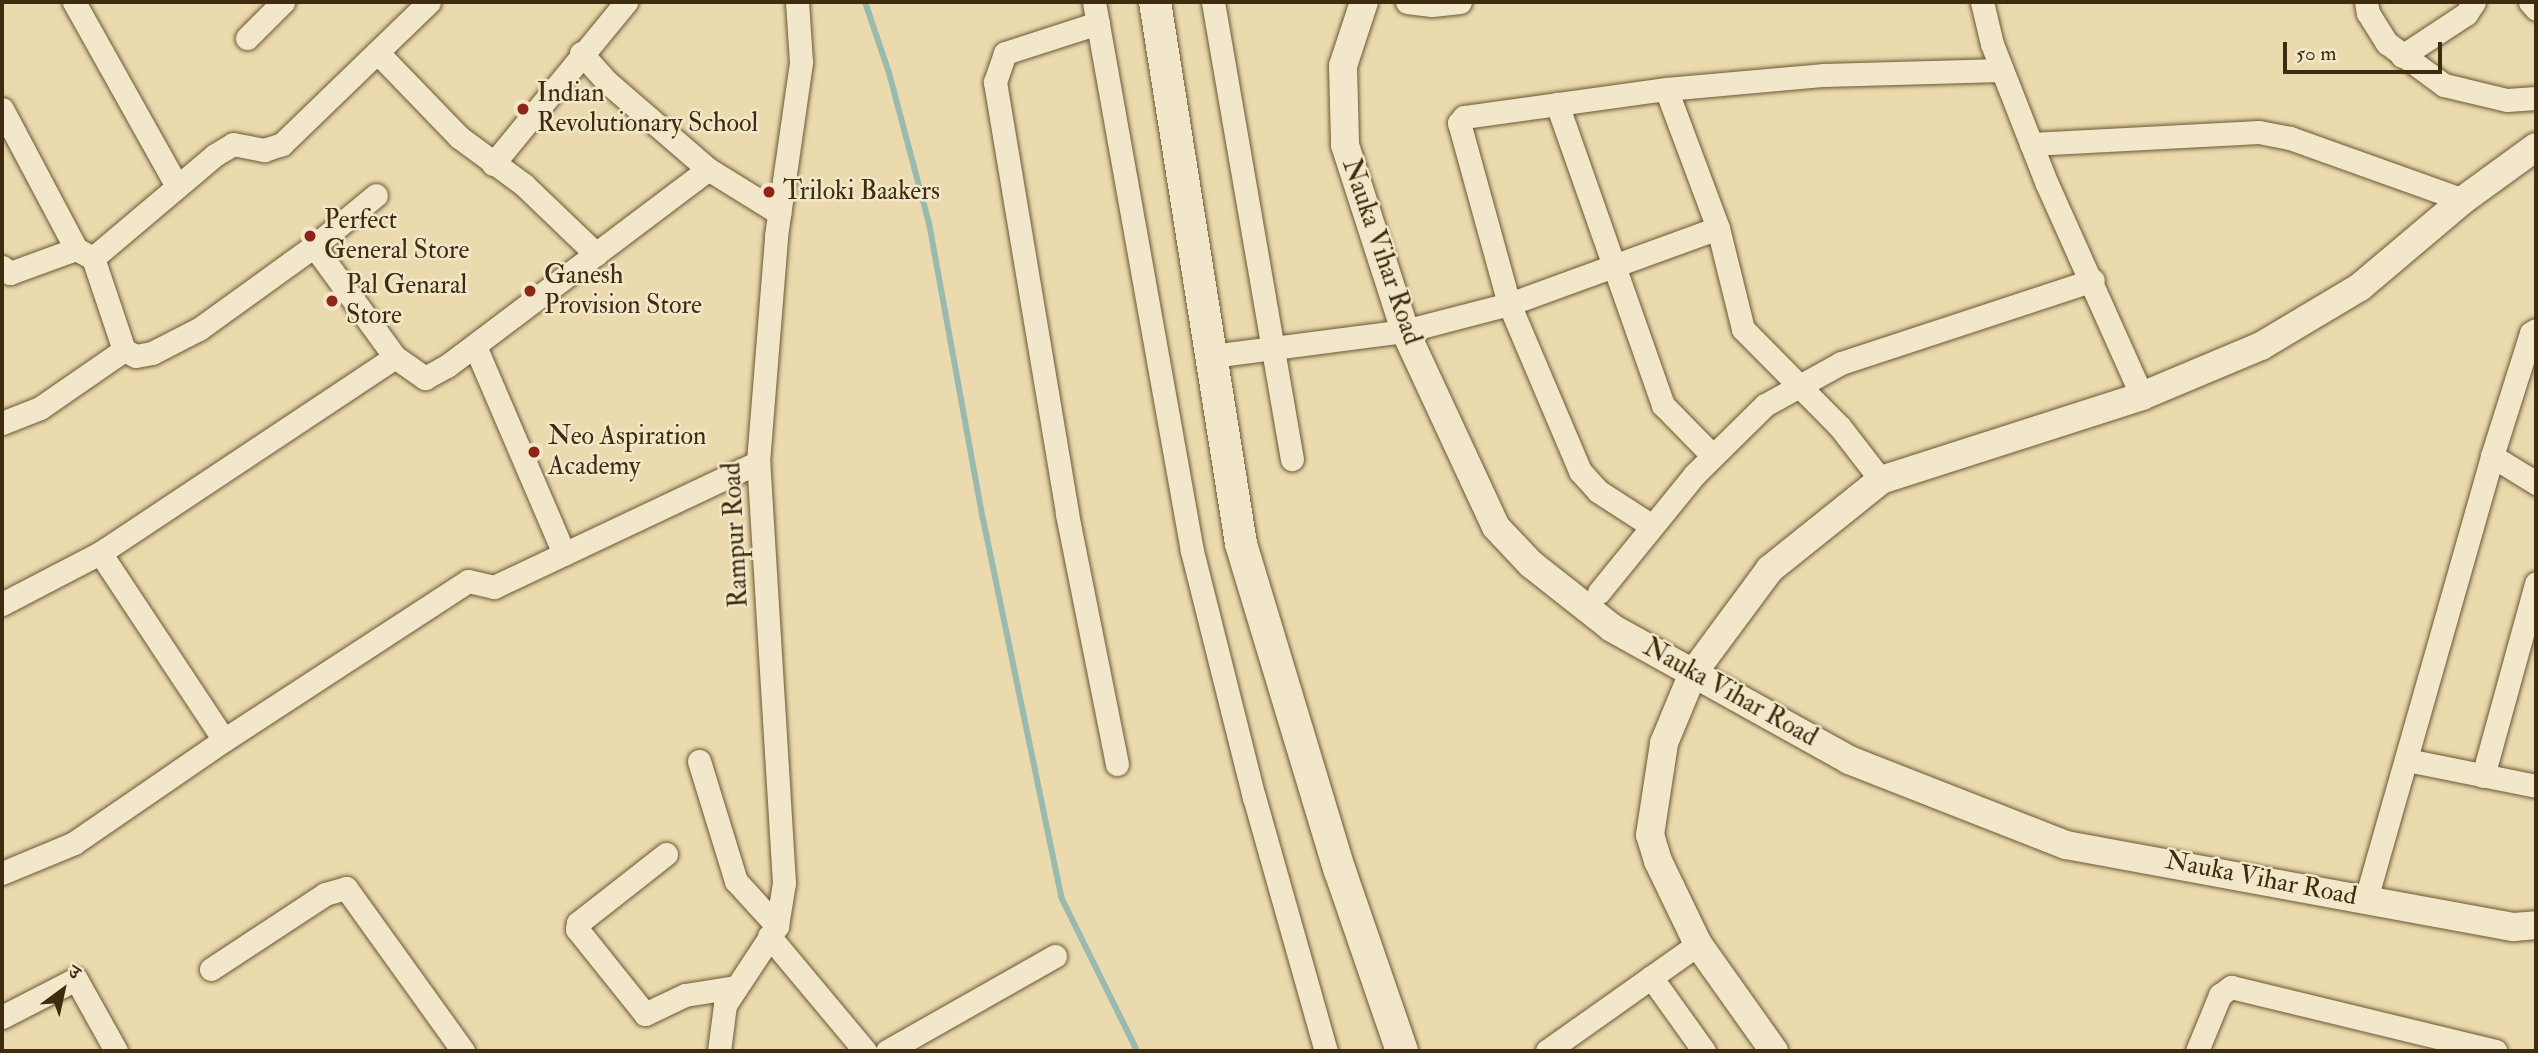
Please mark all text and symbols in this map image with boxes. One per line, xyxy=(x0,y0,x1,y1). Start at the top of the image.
scale bar xyxy=(2286,28,2445,72)
text: 50 m xyxy=(2296,40,2337,67)
place label: Indian Revolutionary School xyxy=(537,78,758,140)
marker: Indian Revolutionary School xyxy=(515,101,531,117)
street label: Nauka Vihar Road xyxy=(1335,155,1427,349)
place label: Triloki Baakers xyxy=(783,176,940,208)
marker: Triloki Baakers xyxy=(761,184,777,200)
place label: Perfect General Store xyxy=(324,205,469,266)
marker: Perfect General Store xyxy=(302,228,318,244)
place label: Ganesh Provision Store xyxy=(544,260,702,322)
place label: Pal Genaral Store xyxy=(346,270,467,332)
marker: Ganesh Provision Store xyxy=(522,283,538,299)
marker: Pal Genaral Store xyxy=(324,293,340,309)
place label: Neo Aspiration Academy xyxy=(548,421,706,482)
marker: Neo Aspiration Academy xyxy=(526,444,542,460)
street label: Rampur Road xyxy=(717,462,755,608)
street label: Nauka Vihar Road xyxy=(1638,632,1822,754)
street label: Nauka Vihar Road xyxy=(2163,845,2359,913)
north arrow xyxy=(28,955,98,1025)
text: उ xyxy=(64,960,85,985)

